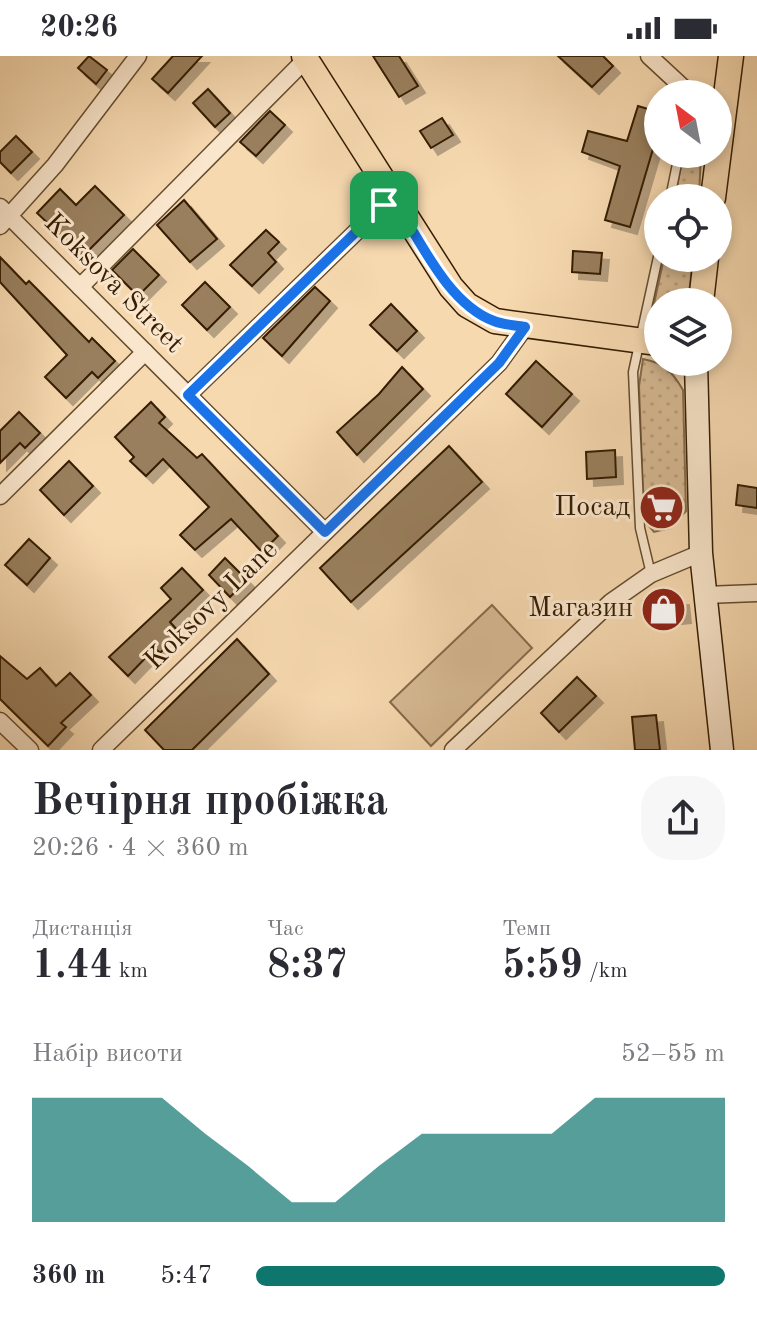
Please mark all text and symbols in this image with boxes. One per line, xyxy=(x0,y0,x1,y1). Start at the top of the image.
text: 20:26 xyxy=(40,13,118,43)
north arrow xyxy=(644,80,732,168)
map controls xyxy=(644,80,732,376)
pin xyxy=(350,171,418,239)
icon: arrive xyxy=(362,183,406,227)
button: locate xyxy=(644,184,732,272)
street label: Koksova Street xyxy=(38,209,188,359)
button: layers xyxy=(644,288,732,376)
supermarket icon: Посад xyxy=(637,484,685,532)
place label: Посад xyxy=(554,494,630,522)
street label: Koksovy Lane xyxy=(140,536,284,676)
shop icon: Магазин xyxy=(640,585,688,633)
place label: Магазин xyxy=(528,595,633,623)
button: share xyxy=(641,776,725,860)
text: Вечірня пробіжка xyxy=(32,780,388,824)
text: 20:26 · 4 × 360 m xyxy=(32,835,249,861)
text: Дистанція xyxy=(32,918,132,940)
text: Час xyxy=(267,918,304,940)
text: Темп xyxy=(502,918,551,940)
text: 1.44 xyxy=(32,947,113,987)
text: 8:37 xyxy=(267,947,348,987)
text: 5:59 xyxy=(502,947,583,987)
text: km xyxy=(113,960,148,982)
text: /km xyxy=(583,960,628,982)
text: Набір висоти xyxy=(32,1041,183,1067)
text: 52–55 m xyxy=(621,1041,725,1067)
text: 360 m xyxy=(32,1263,105,1289)
text: 5:47 xyxy=(160,1263,213,1289)

